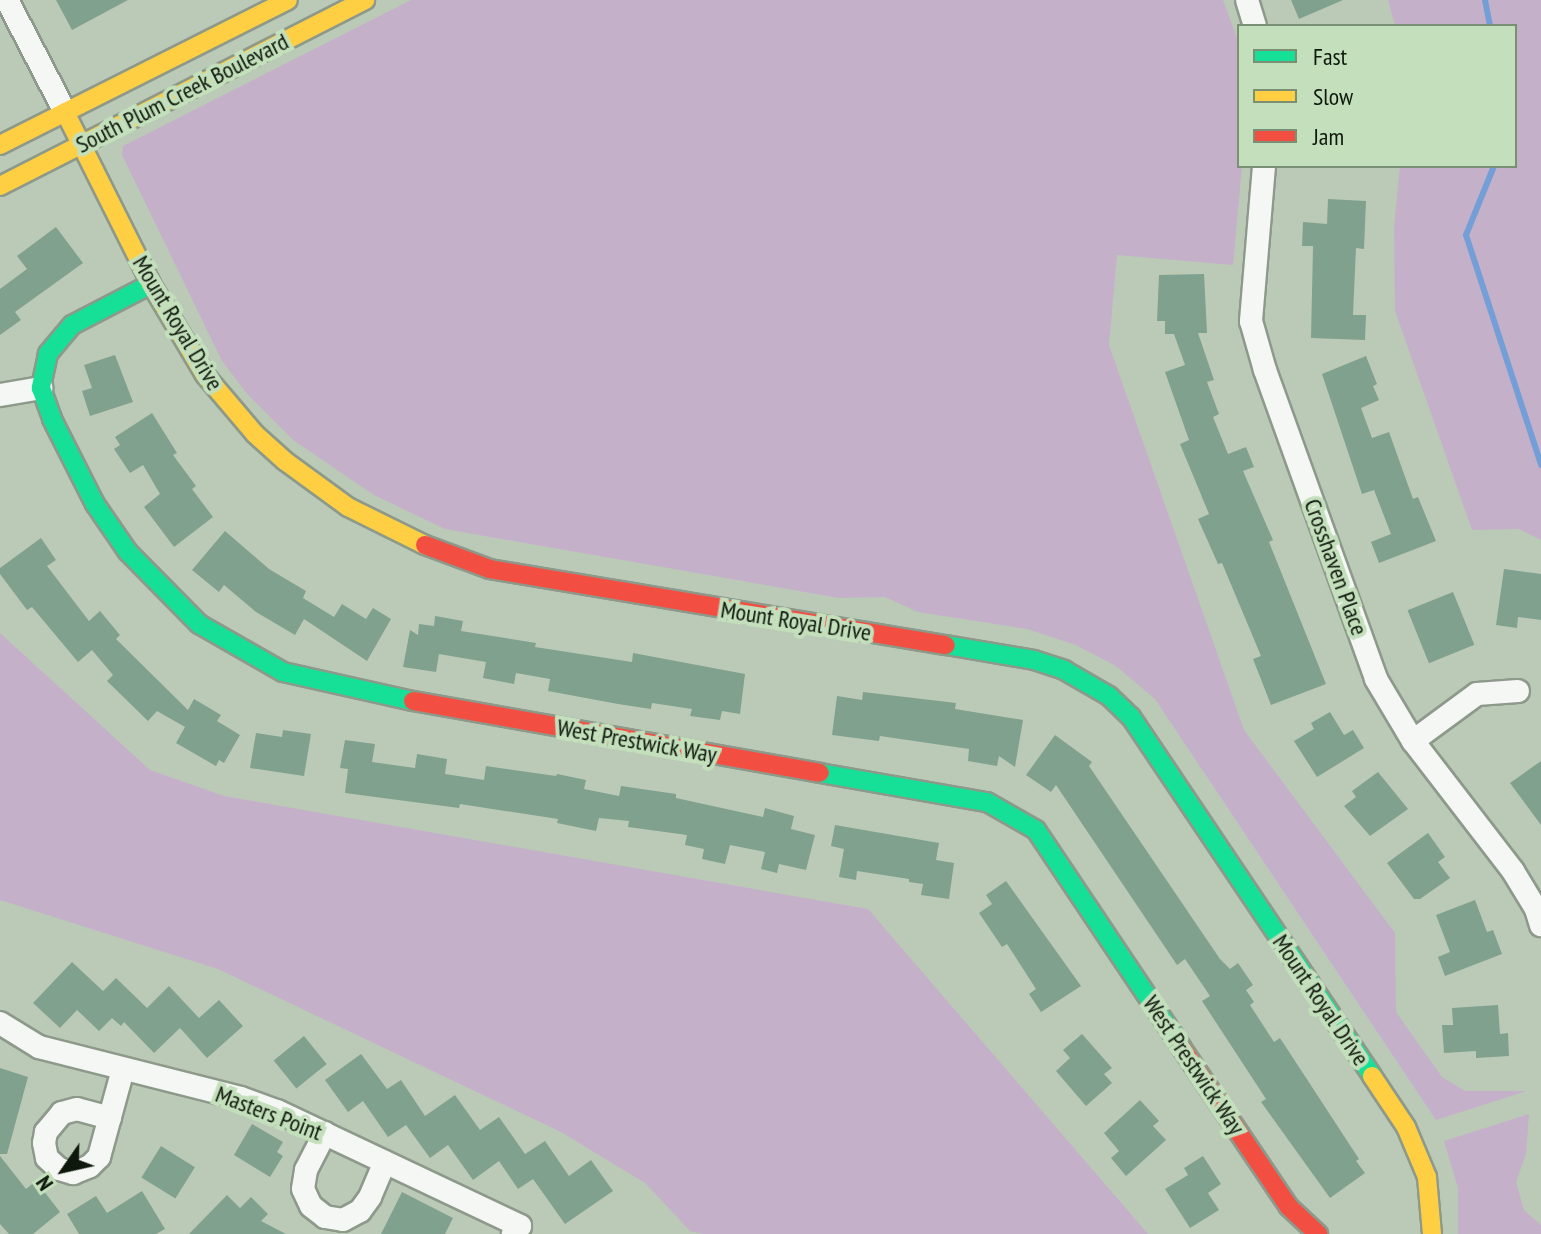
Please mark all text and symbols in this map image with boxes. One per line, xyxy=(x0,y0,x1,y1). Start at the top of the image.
legend xyxy=(1237,24,1517,168)
street label: South Plum Creek Boulevard xyxy=(71,27,293,159)
text: Fast xyxy=(1313,41,1347,72)
text: Slow xyxy=(1313,81,1353,112)
text: Jam xyxy=(1313,121,1344,152)
street label: Mount Royal Drive xyxy=(127,250,229,396)
street label: Crosshaven Place xyxy=(1298,495,1374,639)
street label: Mount Royal Drive xyxy=(719,595,873,647)
street label: West Prestwick Way xyxy=(554,713,720,769)
street label: Mount Royal Drive xyxy=(1267,929,1375,1071)
street label: West Prestwick Way xyxy=(1137,990,1251,1140)
street label: Masters Point xyxy=(212,1079,326,1147)
north arrow xyxy=(24,1130,104,1210)
text: N xyxy=(29,1171,59,1196)

